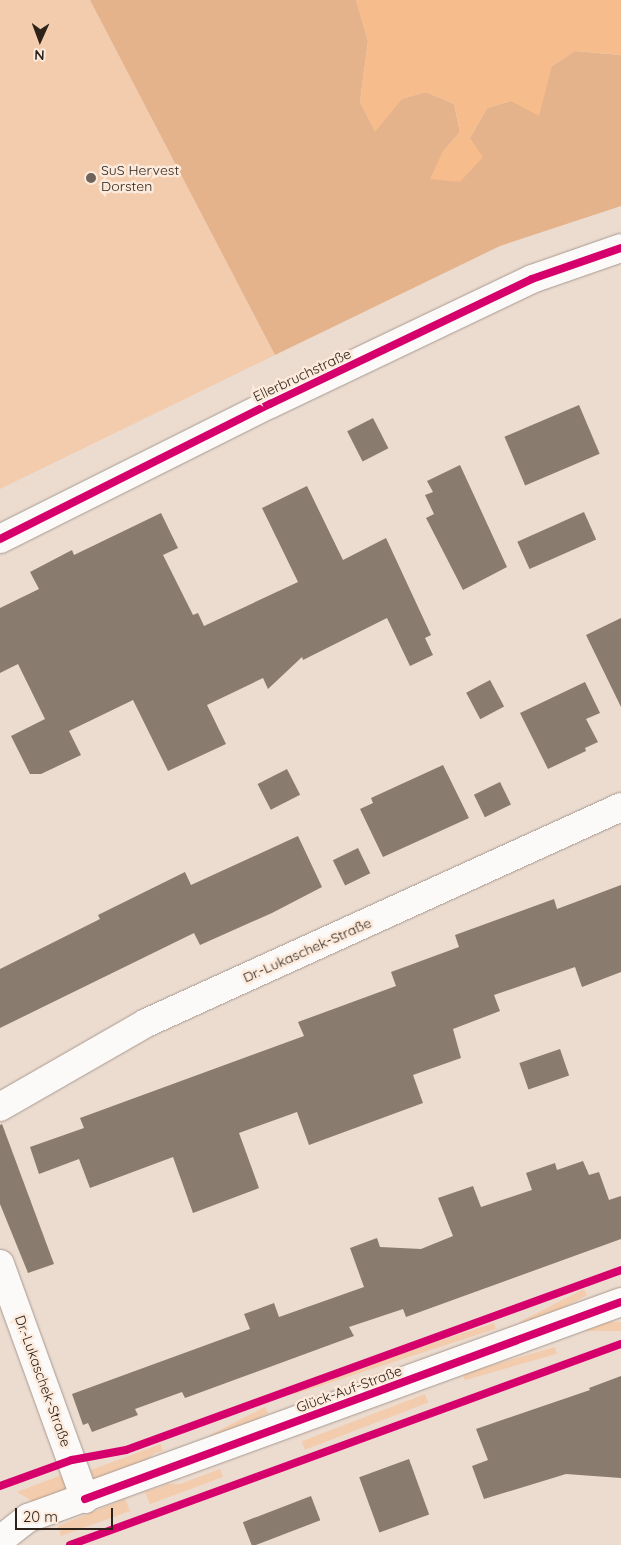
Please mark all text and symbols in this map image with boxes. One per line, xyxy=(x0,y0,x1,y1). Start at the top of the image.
north arrow xyxy=(15,15,65,65)
text: N xyxy=(34,46,45,64)
place label: SuS Hervest Dorsten xyxy=(101,162,179,194)
marker: SuS Hervest Dorsten xyxy=(85,172,97,184)
street label: Ellerbruchstraße xyxy=(250,345,354,405)
street label: Dr.-Lukaschek-Straße xyxy=(240,914,374,986)
street label: Dr.-Lukaschek-Straße xyxy=(11,1313,75,1449)
street label: Glück-Auf-Straße xyxy=(294,1362,404,1416)
scale bar xyxy=(18,1498,115,1530)
text: 20 m xyxy=(23,1507,58,1526)

